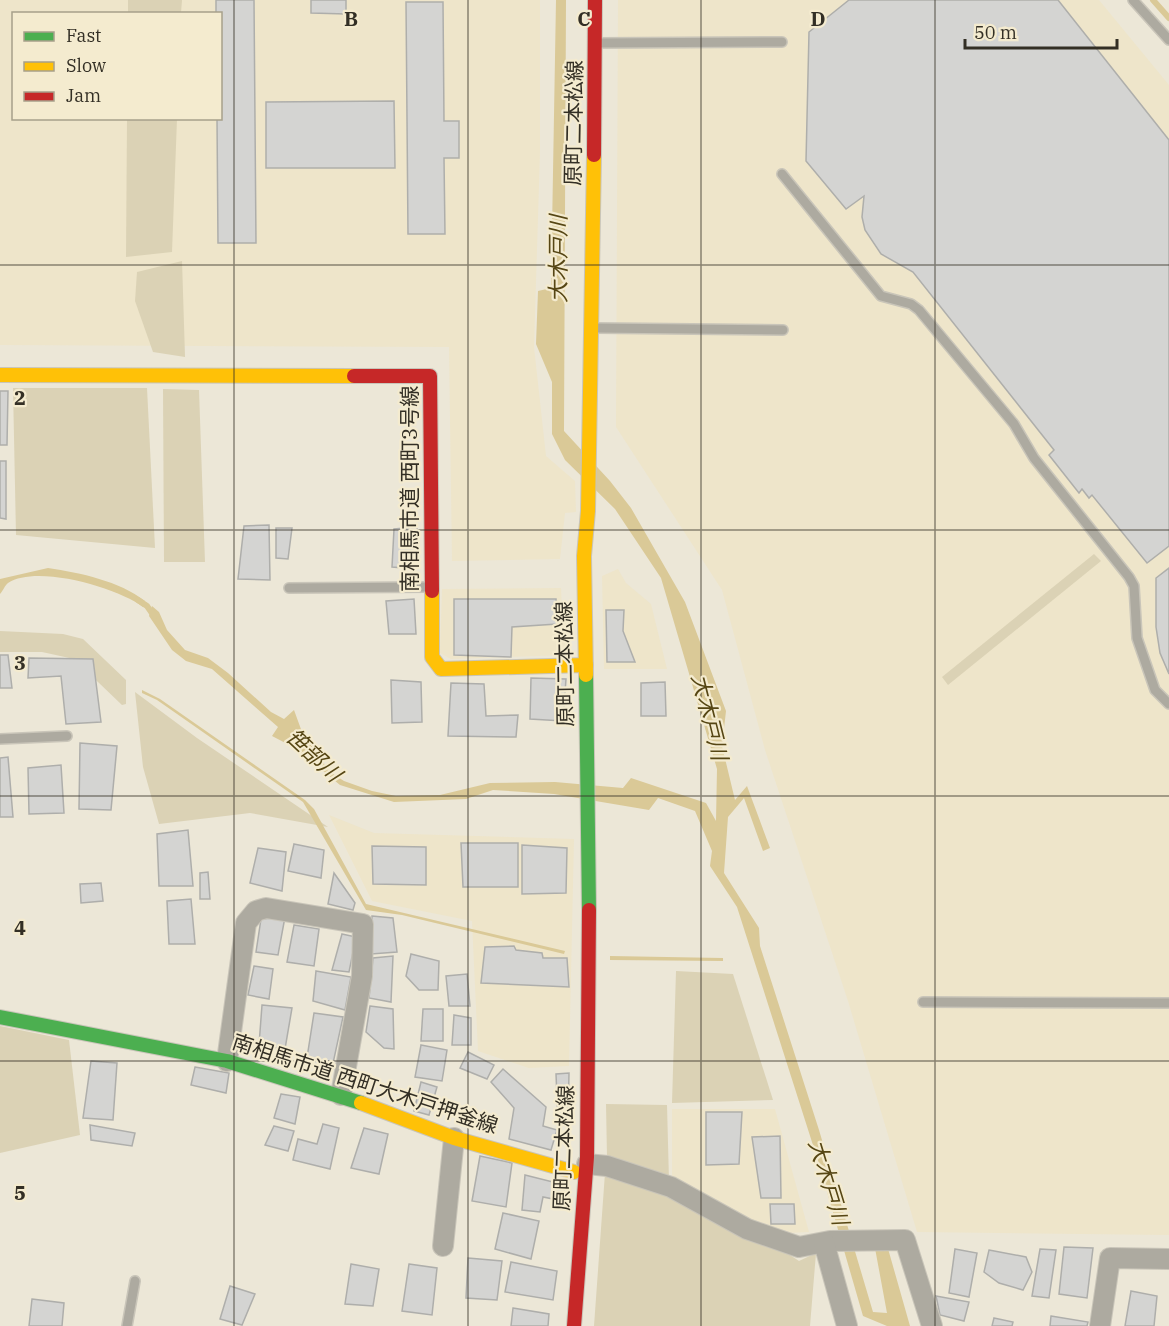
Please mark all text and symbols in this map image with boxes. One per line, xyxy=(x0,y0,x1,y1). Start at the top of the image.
text: B xyxy=(344,5,358,32)
text: C xyxy=(577,5,591,32)
text: D xyxy=(810,5,826,32)
legend xyxy=(12,12,222,120)
scale bar xyxy=(965,12,1116,50)
text: 50 m xyxy=(974,21,1017,44)
text: Fast xyxy=(66,24,101,47)
text: Slow xyxy=(66,54,106,77)
street label: 原町二本松線 xyxy=(558,60,588,186)
text: Jam xyxy=(66,84,101,107)
water label: 大木戸川 xyxy=(543,213,572,303)
text: 2 xyxy=(14,384,26,411)
street label: 南相馬市道 西町3号線 xyxy=(395,386,423,592)
street label: 原町二本松線 xyxy=(549,601,579,727)
text: 3 xyxy=(14,649,26,676)
water label: 大木戸川 xyxy=(686,671,736,765)
water label: 笹部川 xyxy=(280,722,350,789)
text: 4 xyxy=(14,914,26,941)
street label: 南相馬市道 西町大木戸押釜線 xyxy=(229,1027,502,1139)
street label: 原町二本松線 xyxy=(547,1085,579,1211)
water label: 大木戸川 xyxy=(803,1136,857,1230)
text: 5 xyxy=(14,1179,26,1206)

